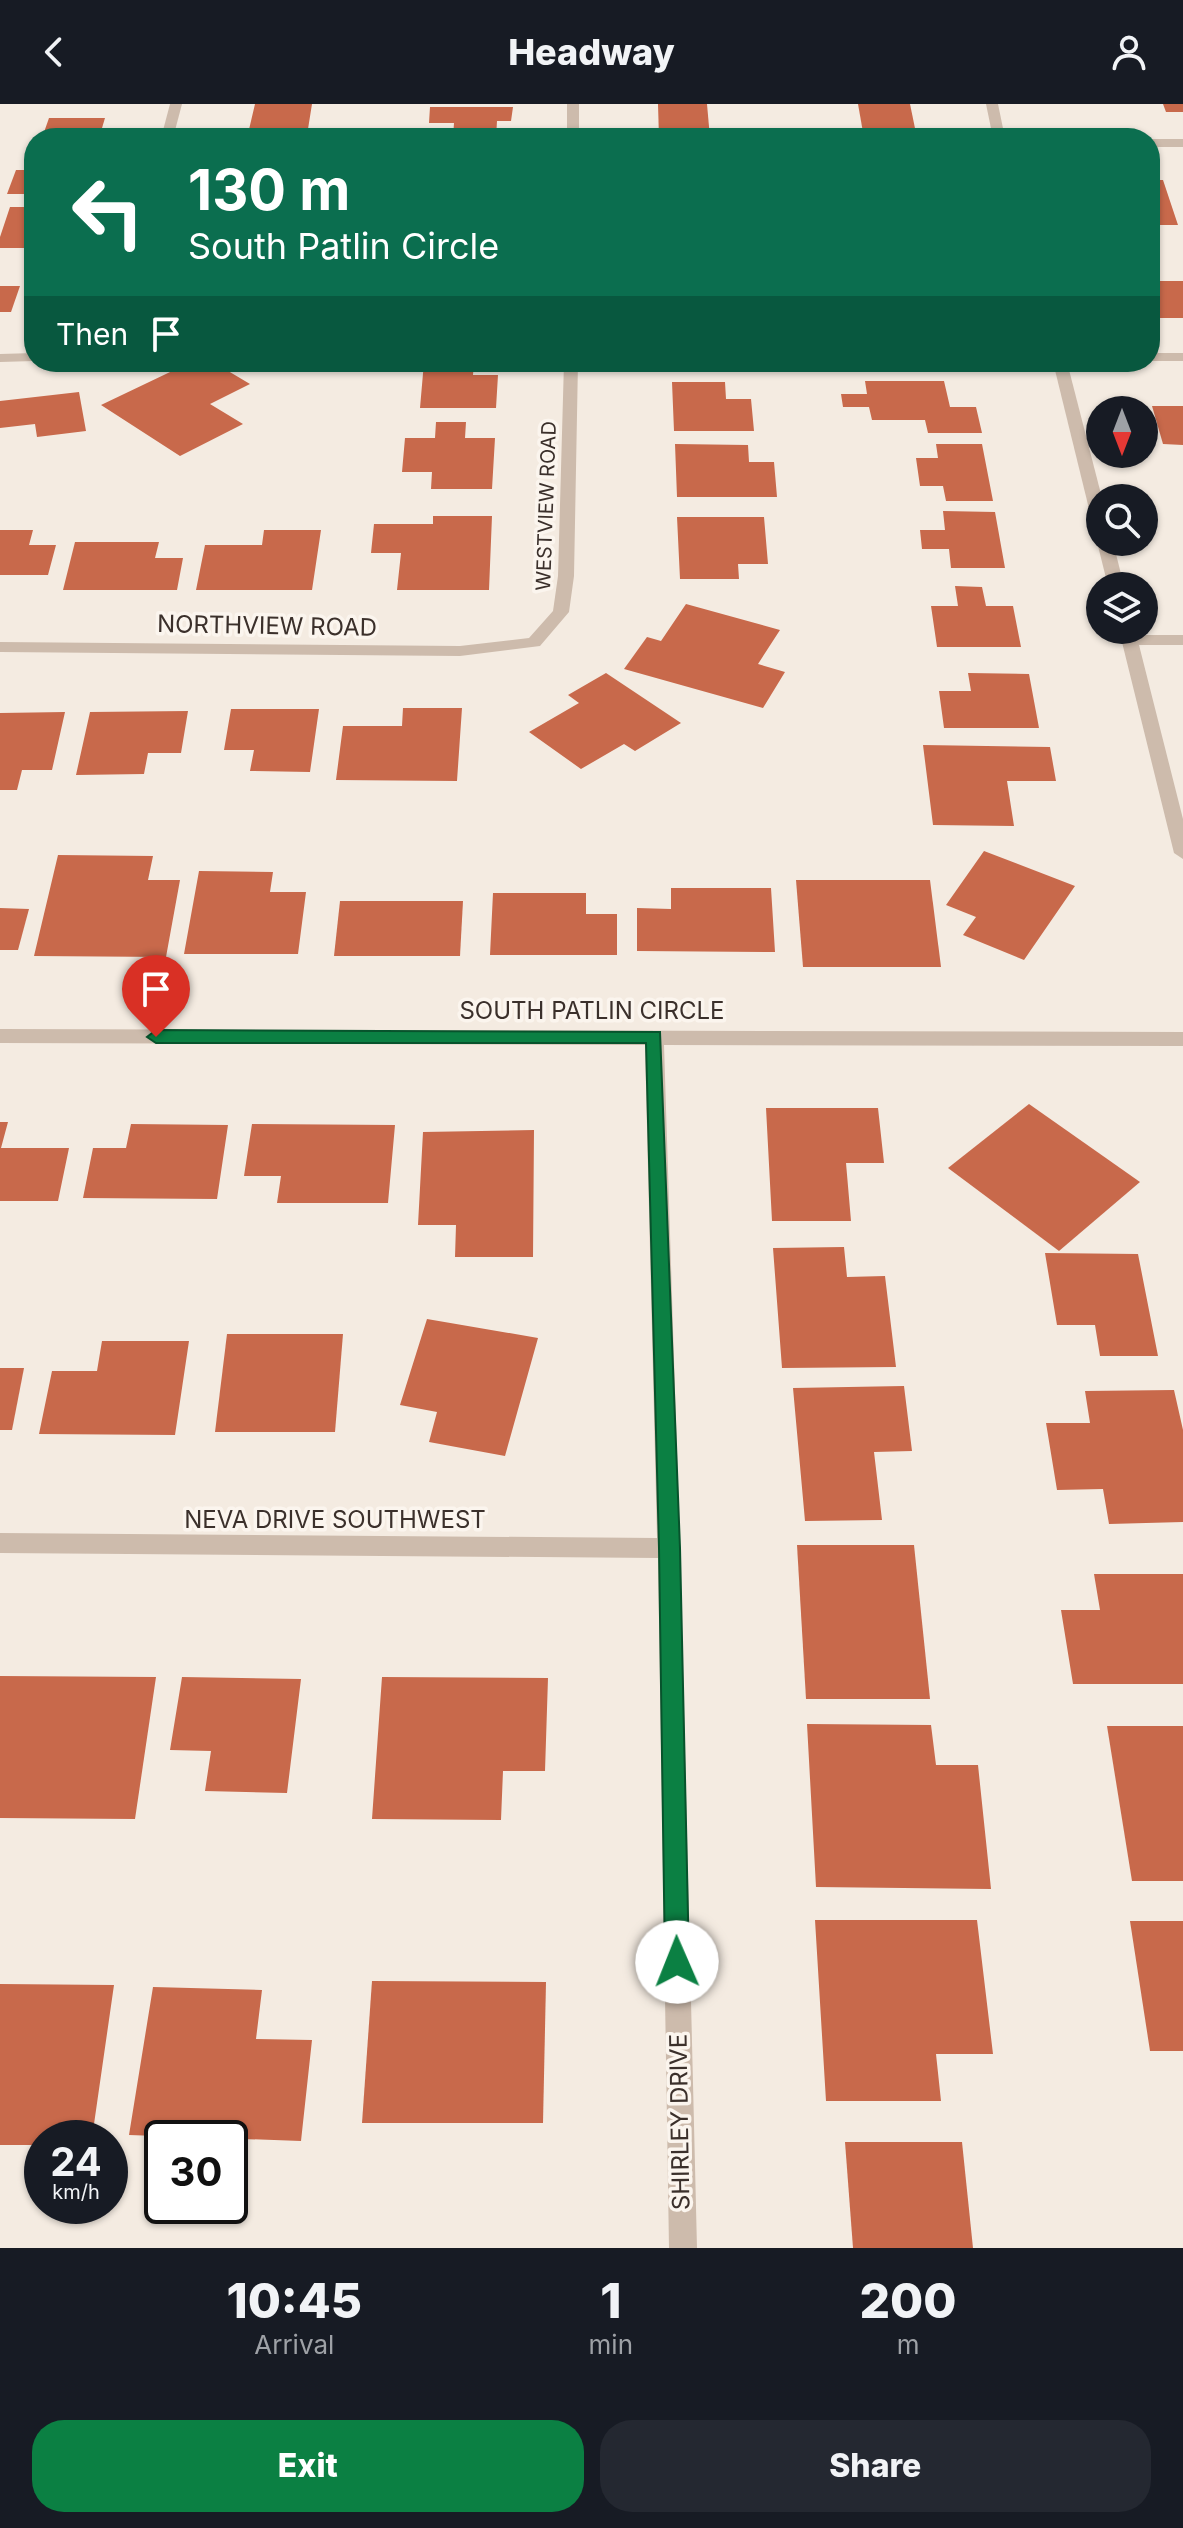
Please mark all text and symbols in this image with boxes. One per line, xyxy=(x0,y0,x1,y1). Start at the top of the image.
icon: back xyxy=(32,30,76,74)
text: Headway xyxy=(508,30,675,74)
icon: person xyxy=(1107,30,1151,74)
text: 130 m xyxy=(188,156,350,224)
icon: left xyxy=(56,160,160,264)
text: South Patlin Circle xyxy=(188,224,499,268)
icon: arrive xyxy=(144,312,188,356)
text: Then xyxy=(56,316,128,352)
north arrow xyxy=(1086,396,1158,468)
map controls xyxy=(1086,396,1158,644)
street label: WESTVIEW ROAD xyxy=(531,421,561,591)
button: search xyxy=(1086,484,1158,556)
button: layers xyxy=(1086,572,1158,644)
street label: NORTHVIEW ROAD xyxy=(157,609,377,642)
pin xyxy=(122,955,190,1037)
icon: arrive xyxy=(134,967,178,1011)
street label: SOUTH PATLIN CIRCLE xyxy=(459,996,725,1025)
street label: NEVA DRIVE SOUTHWEST xyxy=(184,1505,486,1534)
position arrow xyxy=(635,1920,719,2004)
street label: SHIRLEY DRIVE xyxy=(663,2034,696,2210)
speed limit sign: 30 xyxy=(144,2120,248,2224)
text: 24 xyxy=(50,2137,102,2186)
text: km/h xyxy=(52,2180,100,2204)
text: 10:45 xyxy=(226,2271,362,2330)
text: 1 xyxy=(600,2271,621,2330)
text: 200 xyxy=(860,2271,957,2330)
text: Arrival xyxy=(254,2329,334,2360)
text: min xyxy=(589,2329,633,2360)
text: m xyxy=(897,2329,919,2360)
button: Exit xyxy=(32,2420,584,2512)
button: Share xyxy=(600,2420,1151,2512)

